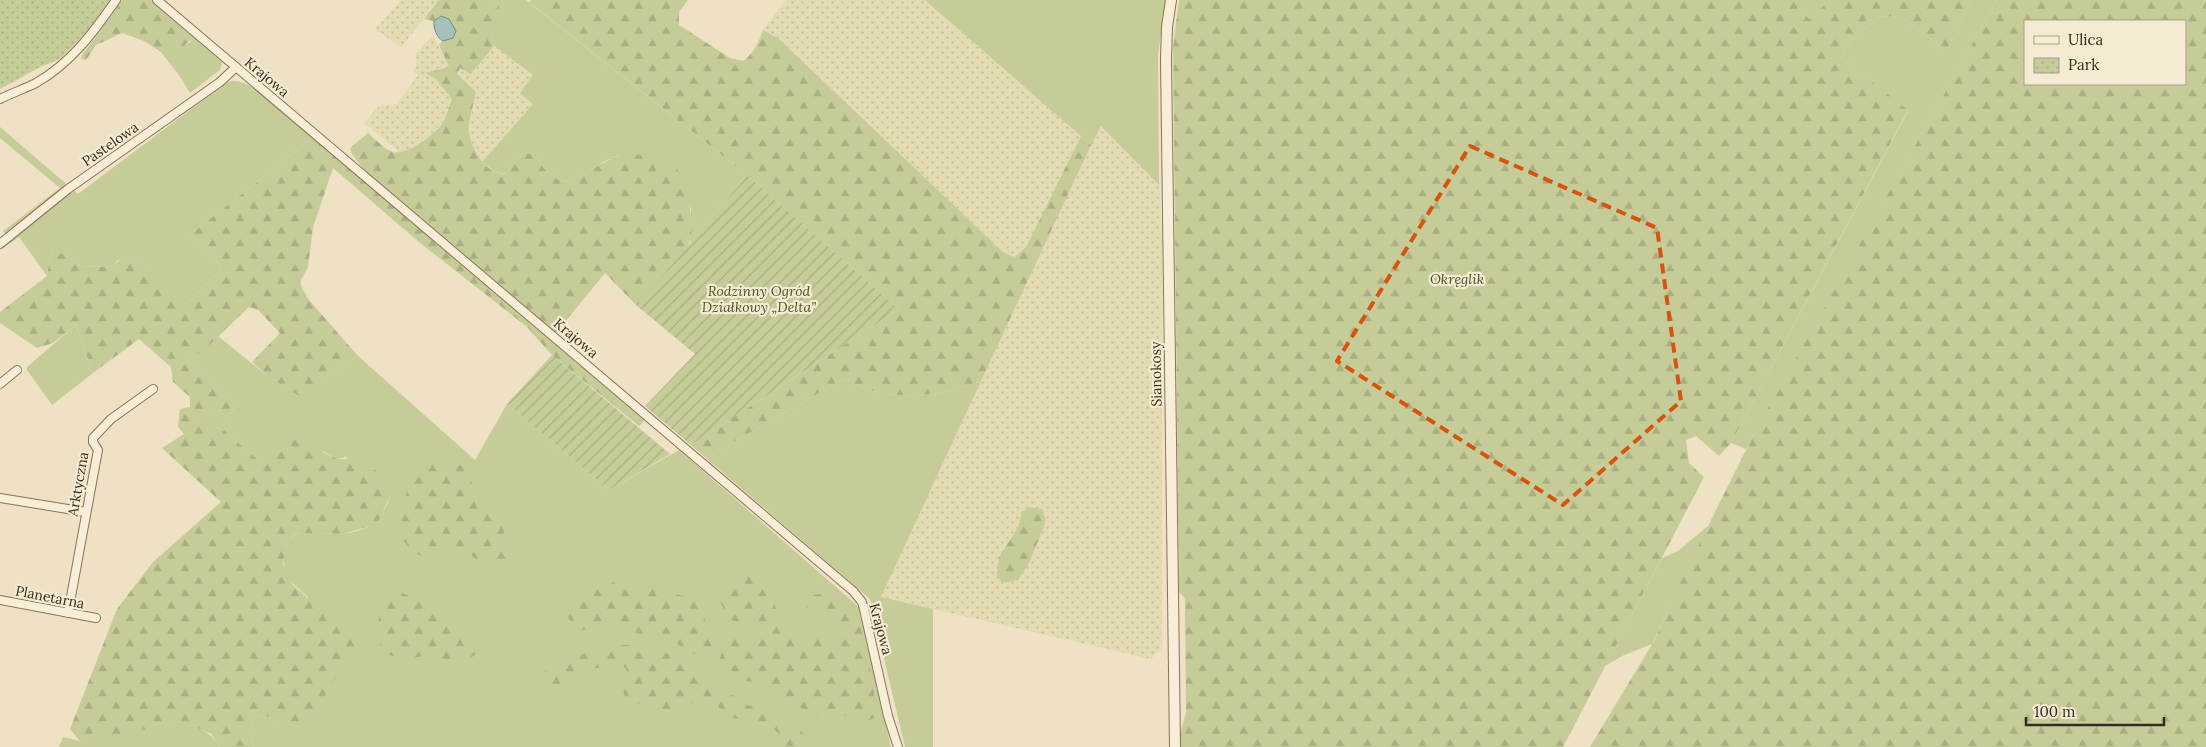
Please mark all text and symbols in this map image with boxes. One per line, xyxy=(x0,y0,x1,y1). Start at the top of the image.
legend xyxy=(2024,20,2186,85)
text: Ulica xyxy=(2068,30,2104,49)
street label: Krajowa xyxy=(241,53,293,101)
text: Park xyxy=(2068,55,2099,74)
street label: Pastelowa xyxy=(78,118,142,170)
park label: Okręglik xyxy=(1430,270,1484,288)
park label: Rodzinny Ogród Działkowy „Delta” xyxy=(702,282,816,316)
street label: Krajowa xyxy=(550,314,602,362)
street label: Sianokosy xyxy=(1146,341,1166,407)
street label: Arktyczna xyxy=(63,450,93,519)
street label: Planetarna xyxy=(14,582,86,612)
street label: Krajowa xyxy=(865,601,897,657)
scale bar xyxy=(2026,694,2164,726)
text: 100 m xyxy=(2034,702,2075,721)

